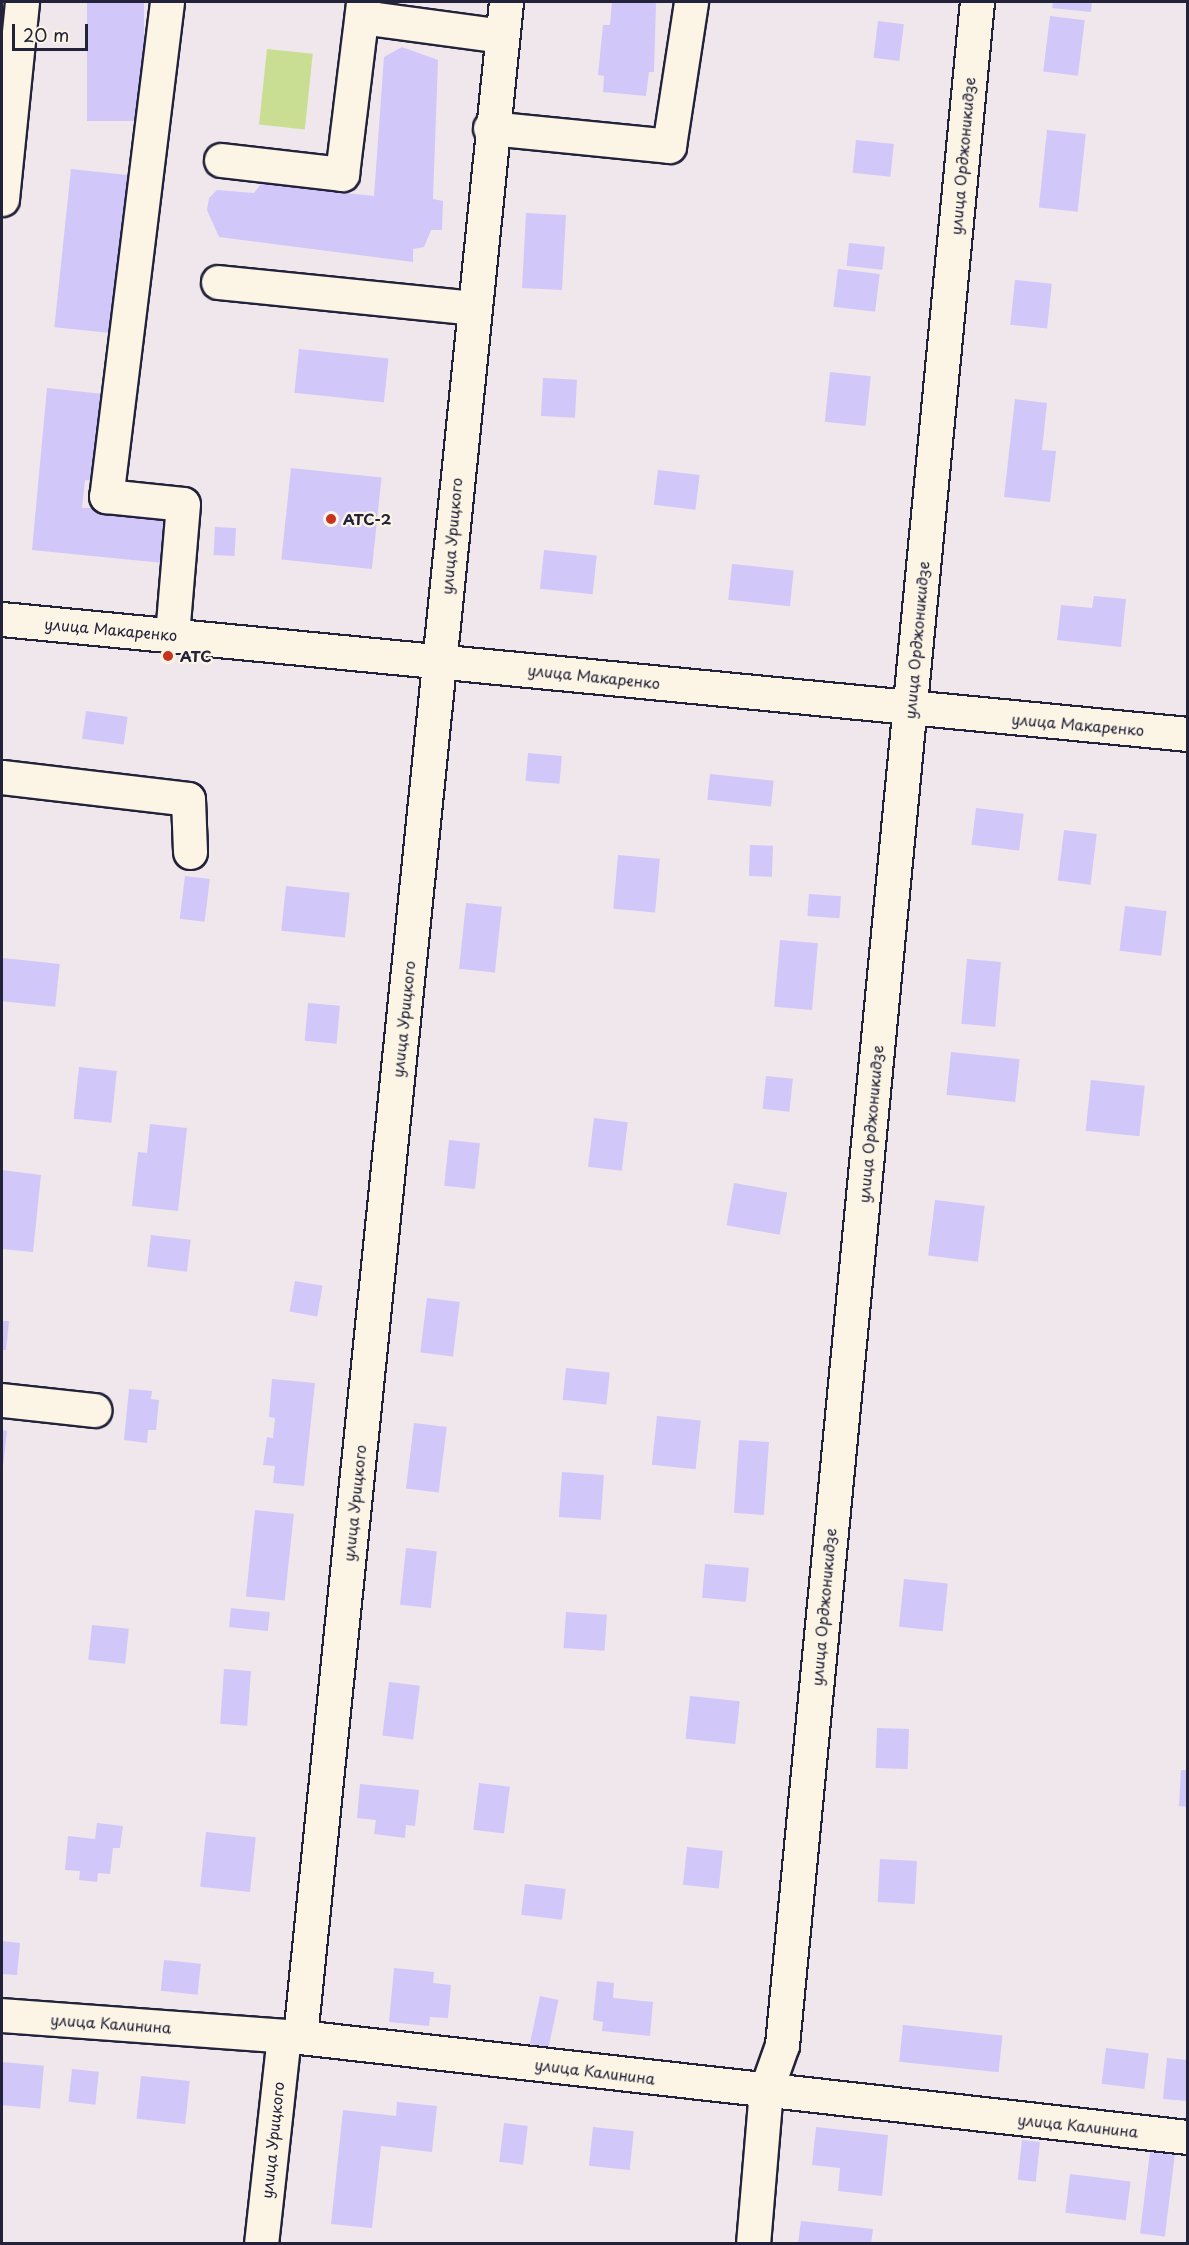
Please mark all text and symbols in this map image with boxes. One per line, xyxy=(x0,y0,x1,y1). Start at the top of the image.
scale bar xyxy=(15,12,92,50)
text: 20 m xyxy=(23,21,69,48)
street label: улица Орджоникидзе xyxy=(946,76,978,236)
street label: улица Урицкого xyxy=(437,476,465,596)
place label: АТС-2 xyxy=(343,510,391,528)
marker: АТС-2 xyxy=(324,512,338,526)
street label: улица Орджоникидзе xyxy=(900,560,932,720)
street label: улица Макаренко xyxy=(44,614,178,644)
place label: АТС xyxy=(180,647,211,665)
marker: АТС xyxy=(161,649,175,663)
street label: улица Макаренко xyxy=(527,660,661,692)
street label: улица Макаренко xyxy=(1011,709,1145,739)
street label: улица Урицкого xyxy=(388,959,418,1079)
street label: улица Орджоникидзе xyxy=(854,1044,886,1204)
street label: улица Урицкого xyxy=(339,1443,369,1563)
street label: улица Орджоникидзе xyxy=(807,1527,839,1687)
street label: улица Калинина xyxy=(50,2010,172,2036)
street label: улица Калинина xyxy=(534,2055,656,2087)
street label: улица Урицкого xyxy=(257,2080,287,2200)
street label: улица Калинина xyxy=(1017,2110,1139,2140)

